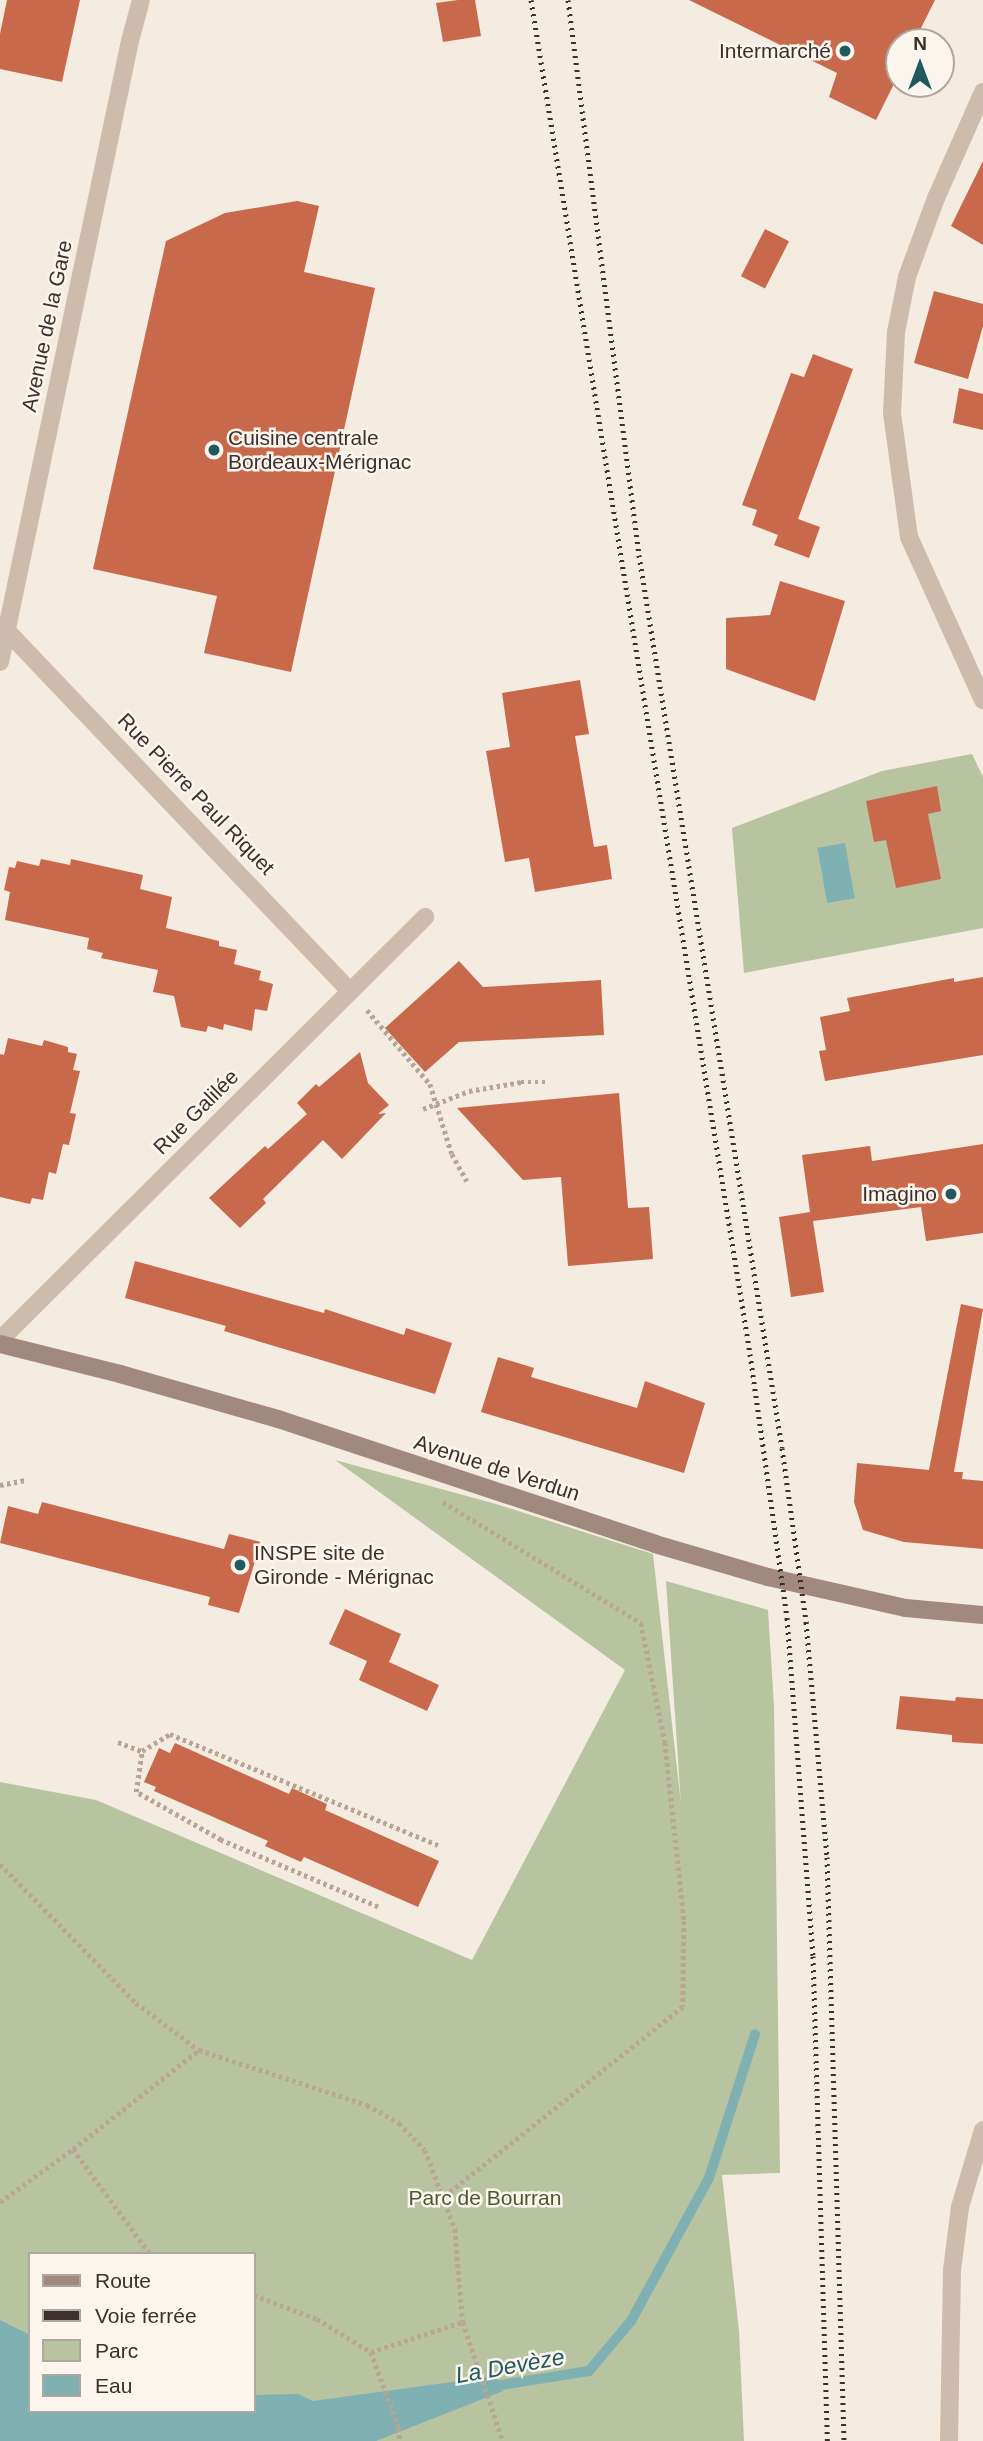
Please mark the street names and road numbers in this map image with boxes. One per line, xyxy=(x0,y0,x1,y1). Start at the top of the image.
street label: Avenue de la Gare xyxy=(17,238,77,414)
street label: Rue Pierre Paul Riquet xyxy=(112,708,280,880)
street label: Rue Galilée xyxy=(148,1064,244,1160)
street label: Avenue de Verdun xyxy=(411,1429,583,1507)

